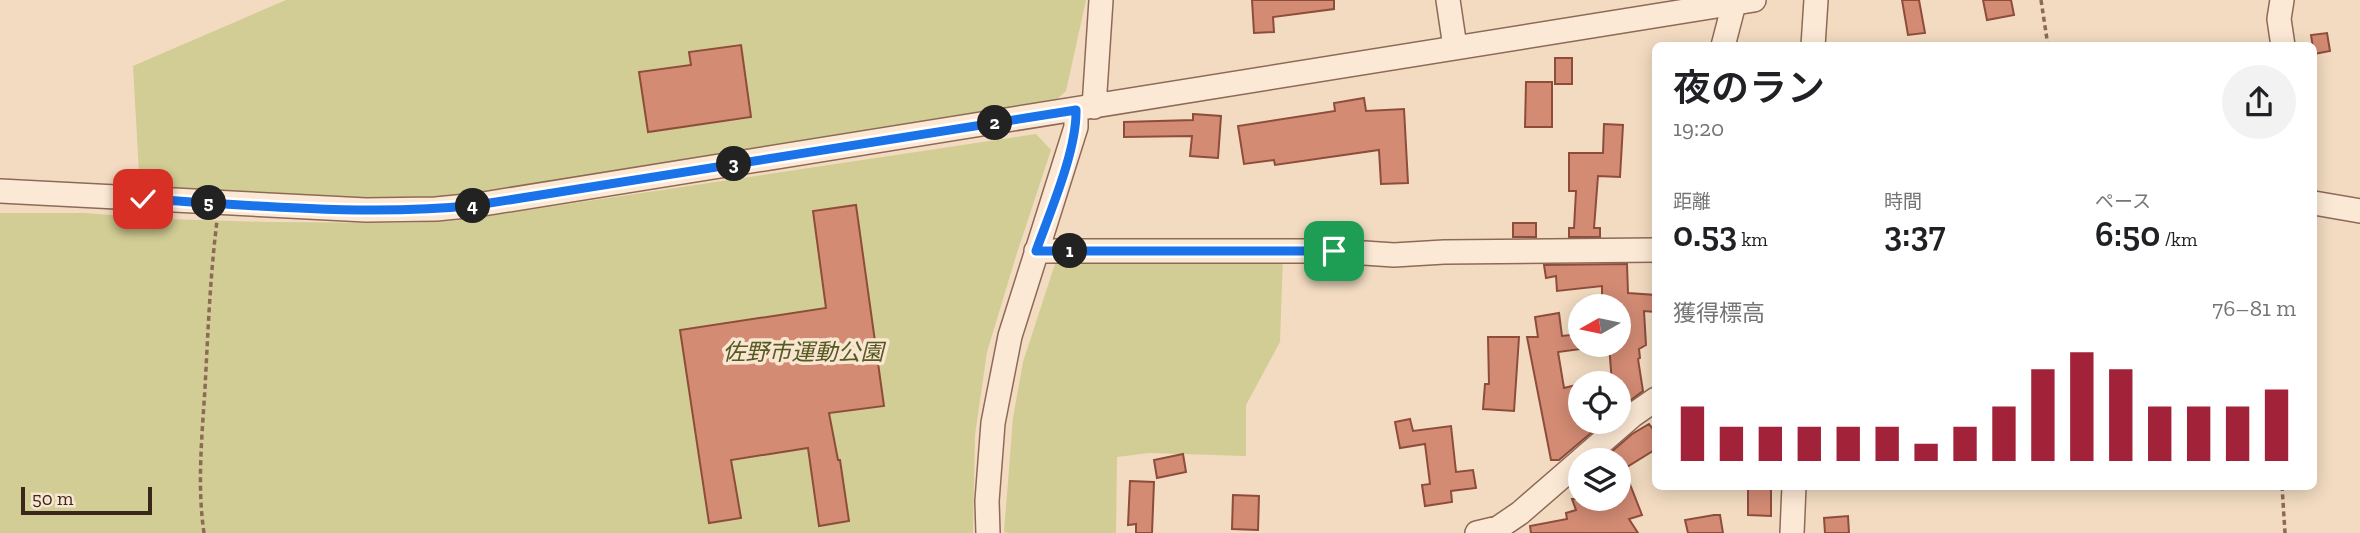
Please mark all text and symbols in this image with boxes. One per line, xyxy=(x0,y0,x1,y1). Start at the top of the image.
text: 夜のラン xyxy=(1673,65,1825,111)
button: share xyxy=(2222,65,2296,139)
pin: 2 xyxy=(978,106,1012,140)
text: 2 xyxy=(989,111,1000,134)
text: 19:20 xyxy=(1673,114,1724,142)
pin: 3 xyxy=(716,146,752,182)
text: 3 xyxy=(728,152,739,175)
pin xyxy=(113,169,173,229)
icon: check xyxy=(124,180,162,218)
pin: 5 xyxy=(192,186,227,220)
pin: 4 xyxy=(456,188,490,224)
text: 距離 xyxy=(1673,190,1711,213)
text: 時間 xyxy=(1884,190,1922,213)
text: ペース xyxy=(2095,190,2151,213)
text: 5 xyxy=(204,191,213,214)
text: 4 xyxy=(467,194,478,217)
text: 0.53 xyxy=(1673,213,1737,255)
text: 3:37 xyxy=(1884,213,1946,255)
text: 6:50 xyxy=(2095,213,2160,255)
pin xyxy=(1304,221,1364,281)
text: km xyxy=(1737,228,1768,251)
text: /km xyxy=(2160,228,2197,251)
icon: arrive xyxy=(1315,232,1353,270)
pin: 1 xyxy=(1052,233,1088,268)
text: 1 xyxy=(1066,239,1073,262)
north arrow xyxy=(1568,294,1631,357)
map controls xyxy=(1568,294,1631,511)
text: 76–81 m xyxy=(2212,294,2296,322)
text: 獲得標高 xyxy=(1673,299,1765,327)
park label: 佐野市運動公園 xyxy=(723,338,887,366)
button: locate xyxy=(1568,371,1631,434)
button: layers xyxy=(1568,448,1631,511)
scale bar xyxy=(21,484,152,516)
text: 50 m xyxy=(32,487,73,510)

